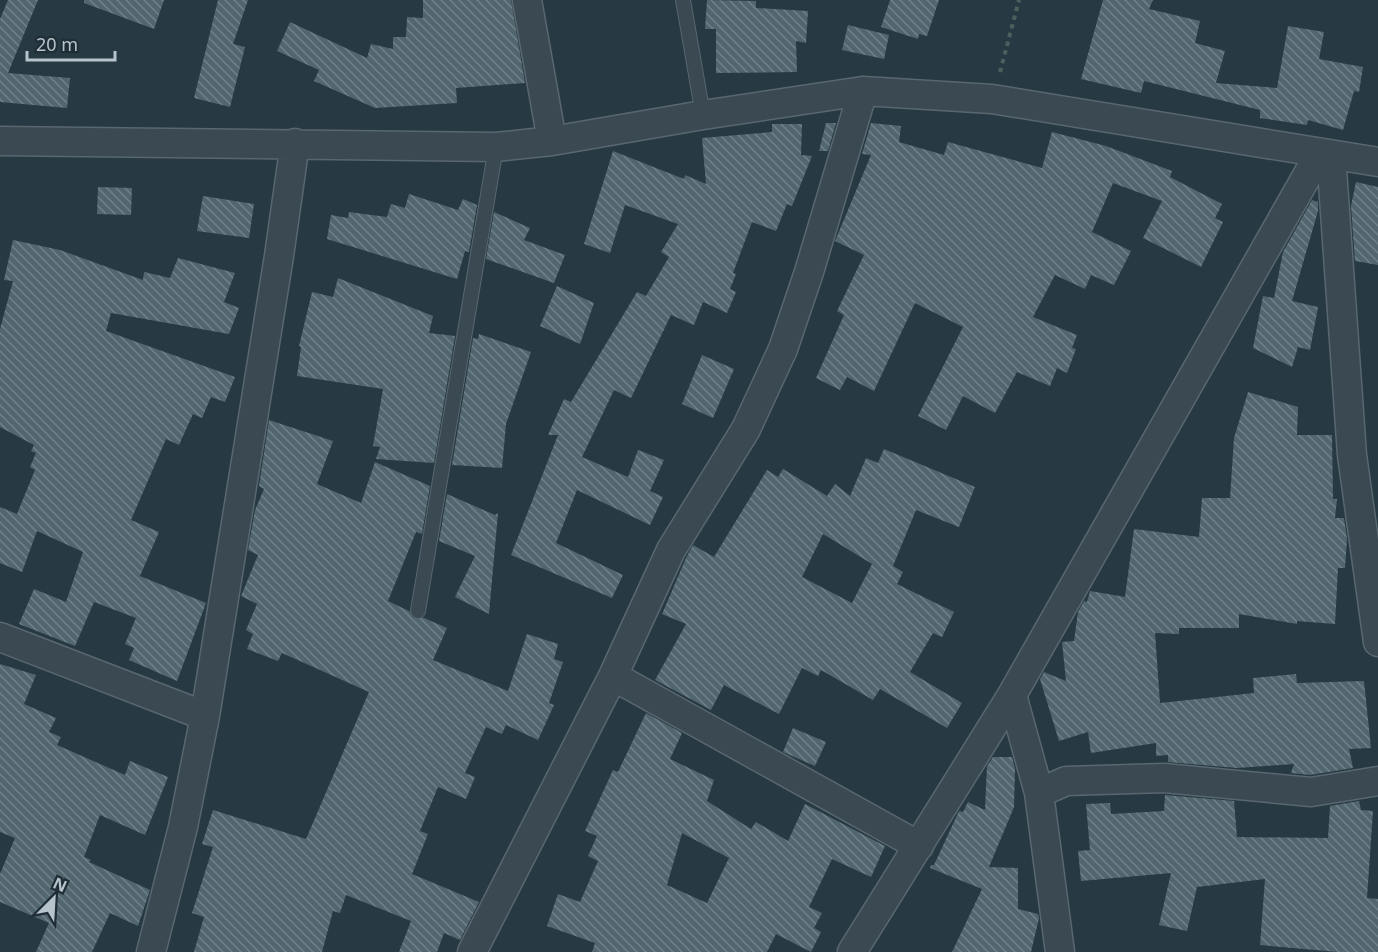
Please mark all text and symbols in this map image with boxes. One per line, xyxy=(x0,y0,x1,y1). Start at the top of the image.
scale bar xyxy=(27,24,116,62)
text: 20 m xyxy=(36,32,78,56)
north arrow xyxy=(24,868,84,928)
text: N xyxy=(50,872,71,897)

